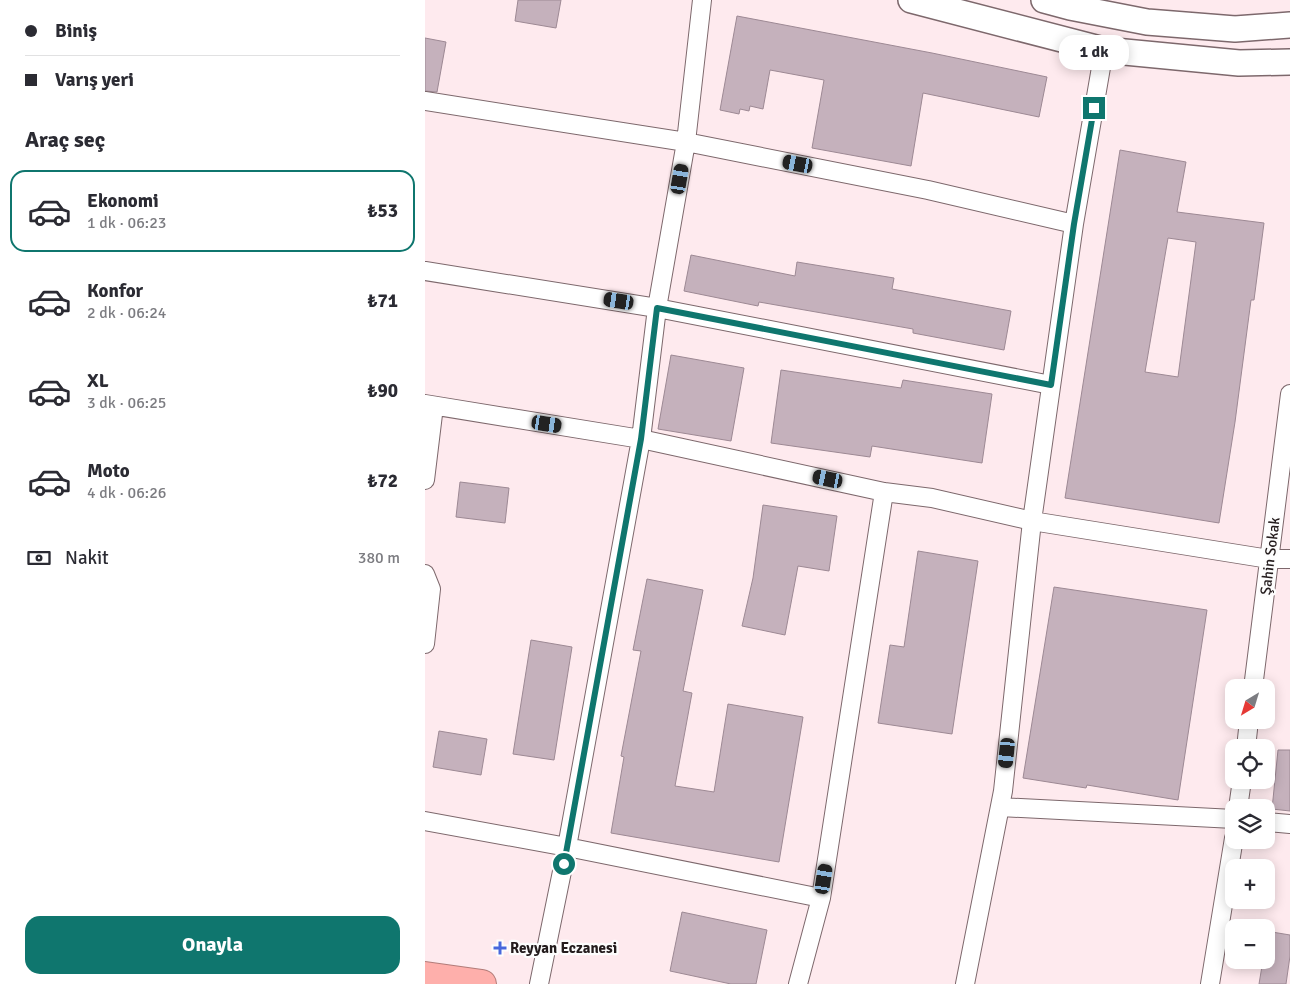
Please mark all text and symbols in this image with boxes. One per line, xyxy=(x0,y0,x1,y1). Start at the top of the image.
text: Biniş xyxy=(55,19,97,43)
callout: 1 dk xyxy=(1059,36,1129,70)
text: 1 dk xyxy=(1079,42,1109,62)
text: Varış yeri xyxy=(55,68,134,92)
route end xyxy=(1083,97,1105,119)
text: Araç seç xyxy=(25,126,105,153)
car xyxy=(781,154,814,174)
car xyxy=(670,163,689,195)
icon: car xyxy=(27,189,72,234)
text: Ekonomi xyxy=(87,189,159,213)
text: ₺53 xyxy=(367,199,398,223)
text: 1 dk · 06:23 xyxy=(87,213,166,233)
icon: car xyxy=(27,279,72,324)
text: Konfor xyxy=(87,279,143,303)
text: ₺71 xyxy=(367,289,398,313)
car xyxy=(603,291,634,311)
text: 2 dk · 06:24 xyxy=(87,303,166,323)
icon: car xyxy=(27,369,72,414)
text: XL xyxy=(87,369,109,393)
text: ₺90 xyxy=(367,379,398,403)
text: 3 dk · 06:25 xyxy=(87,393,166,413)
car xyxy=(531,414,562,434)
icon: car xyxy=(27,459,72,504)
text: Moto xyxy=(87,459,130,483)
text: ₺72 xyxy=(367,469,398,493)
car xyxy=(811,469,844,489)
text: 4 dk · 06:26 xyxy=(87,483,166,503)
street label: Şahin Sokak xyxy=(1256,516,1284,596)
icon: cash xyxy=(25,544,53,572)
text: Nakit xyxy=(65,546,109,570)
text: 380 m xyxy=(358,548,400,568)
north arrow xyxy=(1225,679,1275,729)
map controls xyxy=(1225,679,1275,969)
car xyxy=(997,737,1016,769)
button: locate xyxy=(1225,739,1275,789)
button: layers xyxy=(1225,799,1275,849)
route start xyxy=(553,853,575,875)
button: + xyxy=(1225,859,1275,909)
car xyxy=(814,863,833,895)
button: Onayla xyxy=(25,916,400,974)
button: − xyxy=(1225,919,1275,969)
place label: Reyyan Eczanesi xyxy=(510,939,617,957)
marker: Reyyan Eczanesi xyxy=(494,942,506,954)

